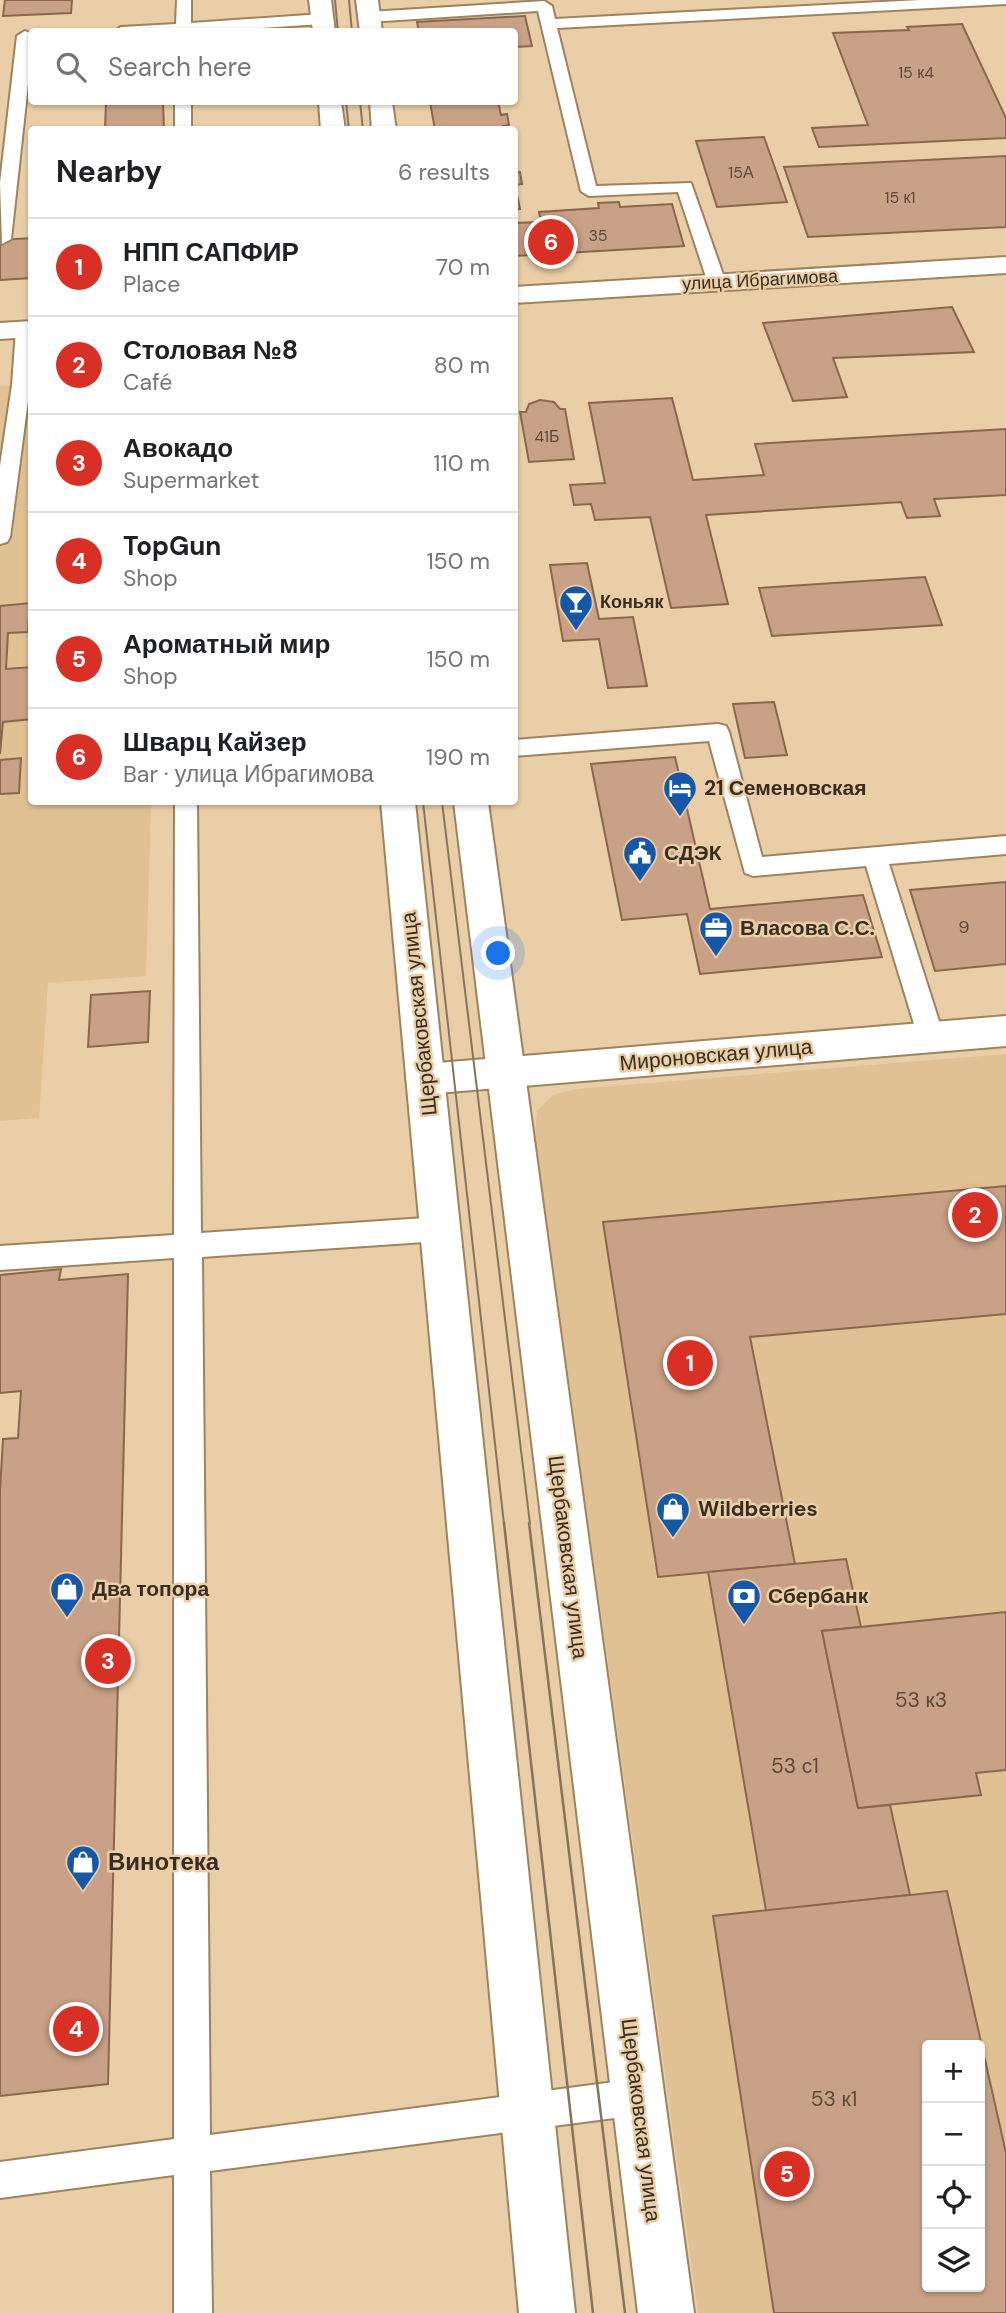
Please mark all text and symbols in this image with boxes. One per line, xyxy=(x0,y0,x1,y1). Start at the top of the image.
search box xyxy=(28,28,518,105)
icon: search xyxy=(52,48,90,86)
text: Search here xyxy=(108,50,251,84)
house number: 15 к4 xyxy=(898,62,934,83)
text: Nearby xyxy=(56,152,162,191)
text: 6 results xyxy=(398,157,490,187)
house number: 15А xyxy=(728,162,754,183)
house number: 15 к1 xyxy=(884,187,916,208)
pin: 6 xyxy=(528,216,574,268)
house number: 35 xyxy=(588,225,608,246)
text: НПП САПФИР xyxy=(123,235,299,269)
text: 1 xyxy=(75,252,83,282)
text: 70 m xyxy=(436,252,490,282)
street label: улица Ибрагимова xyxy=(682,264,839,296)
text: Place xyxy=(123,269,180,299)
text: Столовая №8 xyxy=(123,333,298,367)
text: 2 xyxy=(72,350,86,380)
text: 80 m xyxy=(434,350,490,380)
text: Café xyxy=(123,367,172,397)
house number: 41Б xyxy=(534,426,560,447)
text: Авокадо xyxy=(123,431,233,465)
text: 3 xyxy=(72,448,86,478)
text: 110 m xyxy=(433,448,490,478)
text: Supermarket xyxy=(123,465,259,495)
text: TopGun xyxy=(123,529,221,563)
text: 4 xyxy=(72,546,86,576)
text: 150 m xyxy=(426,546,490,576)
text: Shop xyxy=(123,563,178,593)
bar icon: Коньяк xyxy=(557,583,595,632)
place label: Коньяк xyxy=(600,590,664,614)
text: Ароматный мир xyxy=(123,627,330,661)
text: 5 xyxy=(72,644,86,674)
text: 150 m xyxy=(426,644,490,674)
text: Shop xyxy=(123,661,178,691)
text: Шварц Кайзер xyxy=(123,725,307,759)
text: 6 xyxy=(72,742,86,772)
text: 190 m xyxy=(426,742,490,772)
text: Bar · улица Ибрагимова xyxy=(123,759,374,789)
hotel icon: 21 Семеновская xyxy=(661,769,699,818)
place label: 21 Семеновская xyxy=(704,774,867,802)
public building icon: СДЭК xyxy=(621,834,659,883)
place label: СДЭК xyxy=(664,839,722,867)
office icon: Власова С.С. xyxy=(697,909,735,958)
street label: Щербаковская улица xyxy=(394,910,444,1117)
place label: Власова С.С. xyxy=(740,914,875,942)
house number: 9 xyxy=(958,915,970,939)
your location xyxy=(481,936,515,970)
street label: Мироновская улица xyxy=(618,1033,814,1077)
pin: 2 xyxy=(952,1189,998,1241)
pin: 1 xyxy=(667,1337,713,1389)
street label: Щербаковская улица xyxy=(542,1454,594,1661)
shop icon: Wildberries xyxy=(654,1490,692,1539)
place label: Wildberries xyxy=(698,1495,818,1523)
shop icon: Два топора xyxy=(48,1570,86,1619)
place label: Два топора xyxy=(92,1575,209,1603)
bank icon: Сбербанк xyxy=(725,1577,763,1626)
place label: Сбербанк xyxy=(768,1582,869,1610)
pin: 3 xyxy=(85,1635,131,1687)
house number: 53 к3 xyxy=(895,1686,947,1714)
house number: 53 с1 xyxy=(771,1752,819,1780)
shop icon: Винотека xyxy=(64,1843,102,1892)
place label: Винотека xyxy=(108,1846,220,1877)
pin: 4 xyxy=(53,2003,99,2055)
street label: Щербаковская улица xyxy=(615,2017,667,2224)
map controls xyxy=(922,2040,985,2292)
button: + xyxy=(922,2040,985,2103)
house number: 53 к1 xyxy=(811,2085,857,2113)
button: − xyxy=(922,2103,985,2166)
pin: 5 xyxy=(764,2148,810,2200)
button: locate xyxy=(922,2166,985,2229)
button: layers xyxy=(922,2229,985,2292)

